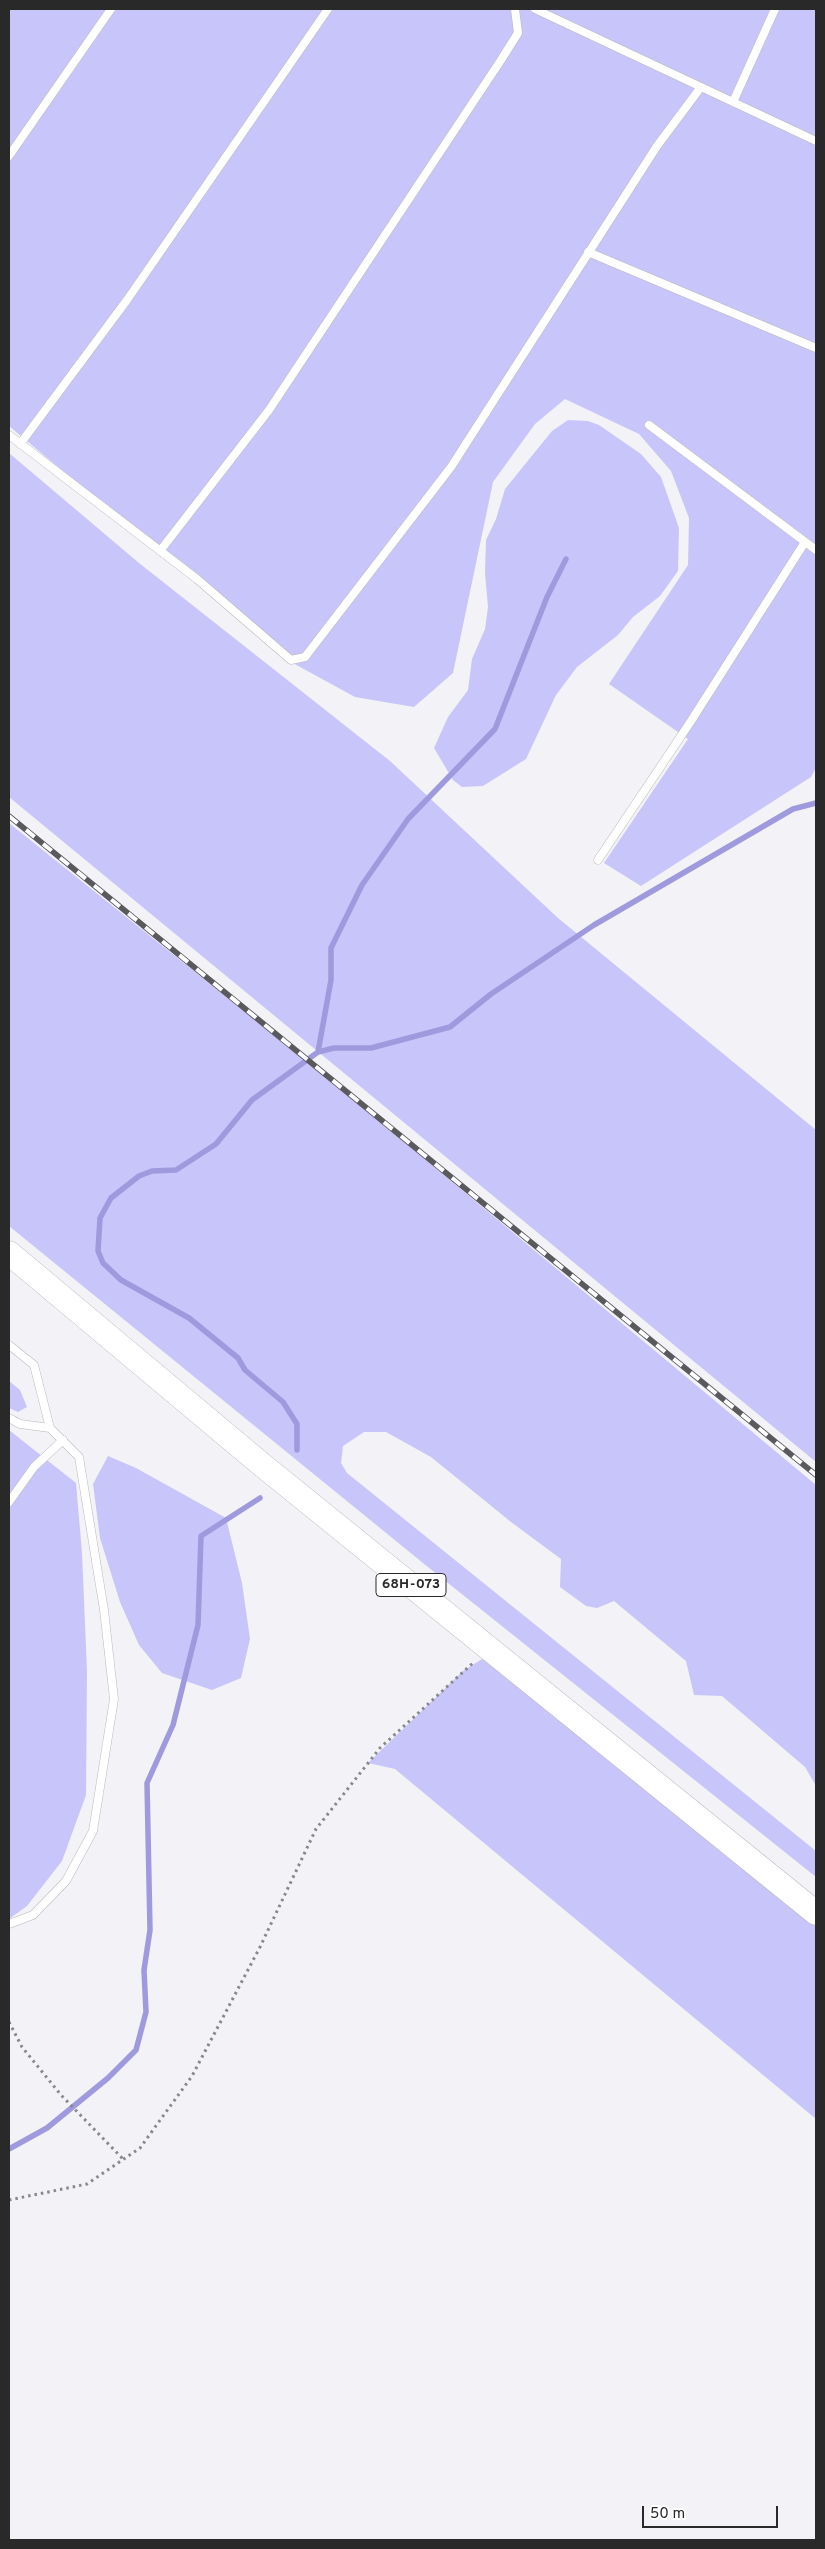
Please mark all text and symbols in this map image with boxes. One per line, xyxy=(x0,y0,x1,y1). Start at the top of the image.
road number: 68Н-073 xyxy=(376,1574,446,1596)
scale bar xyxy=(645,2496,781,2528)
text: 50 m xyxy=(650,2505,685,2524)

